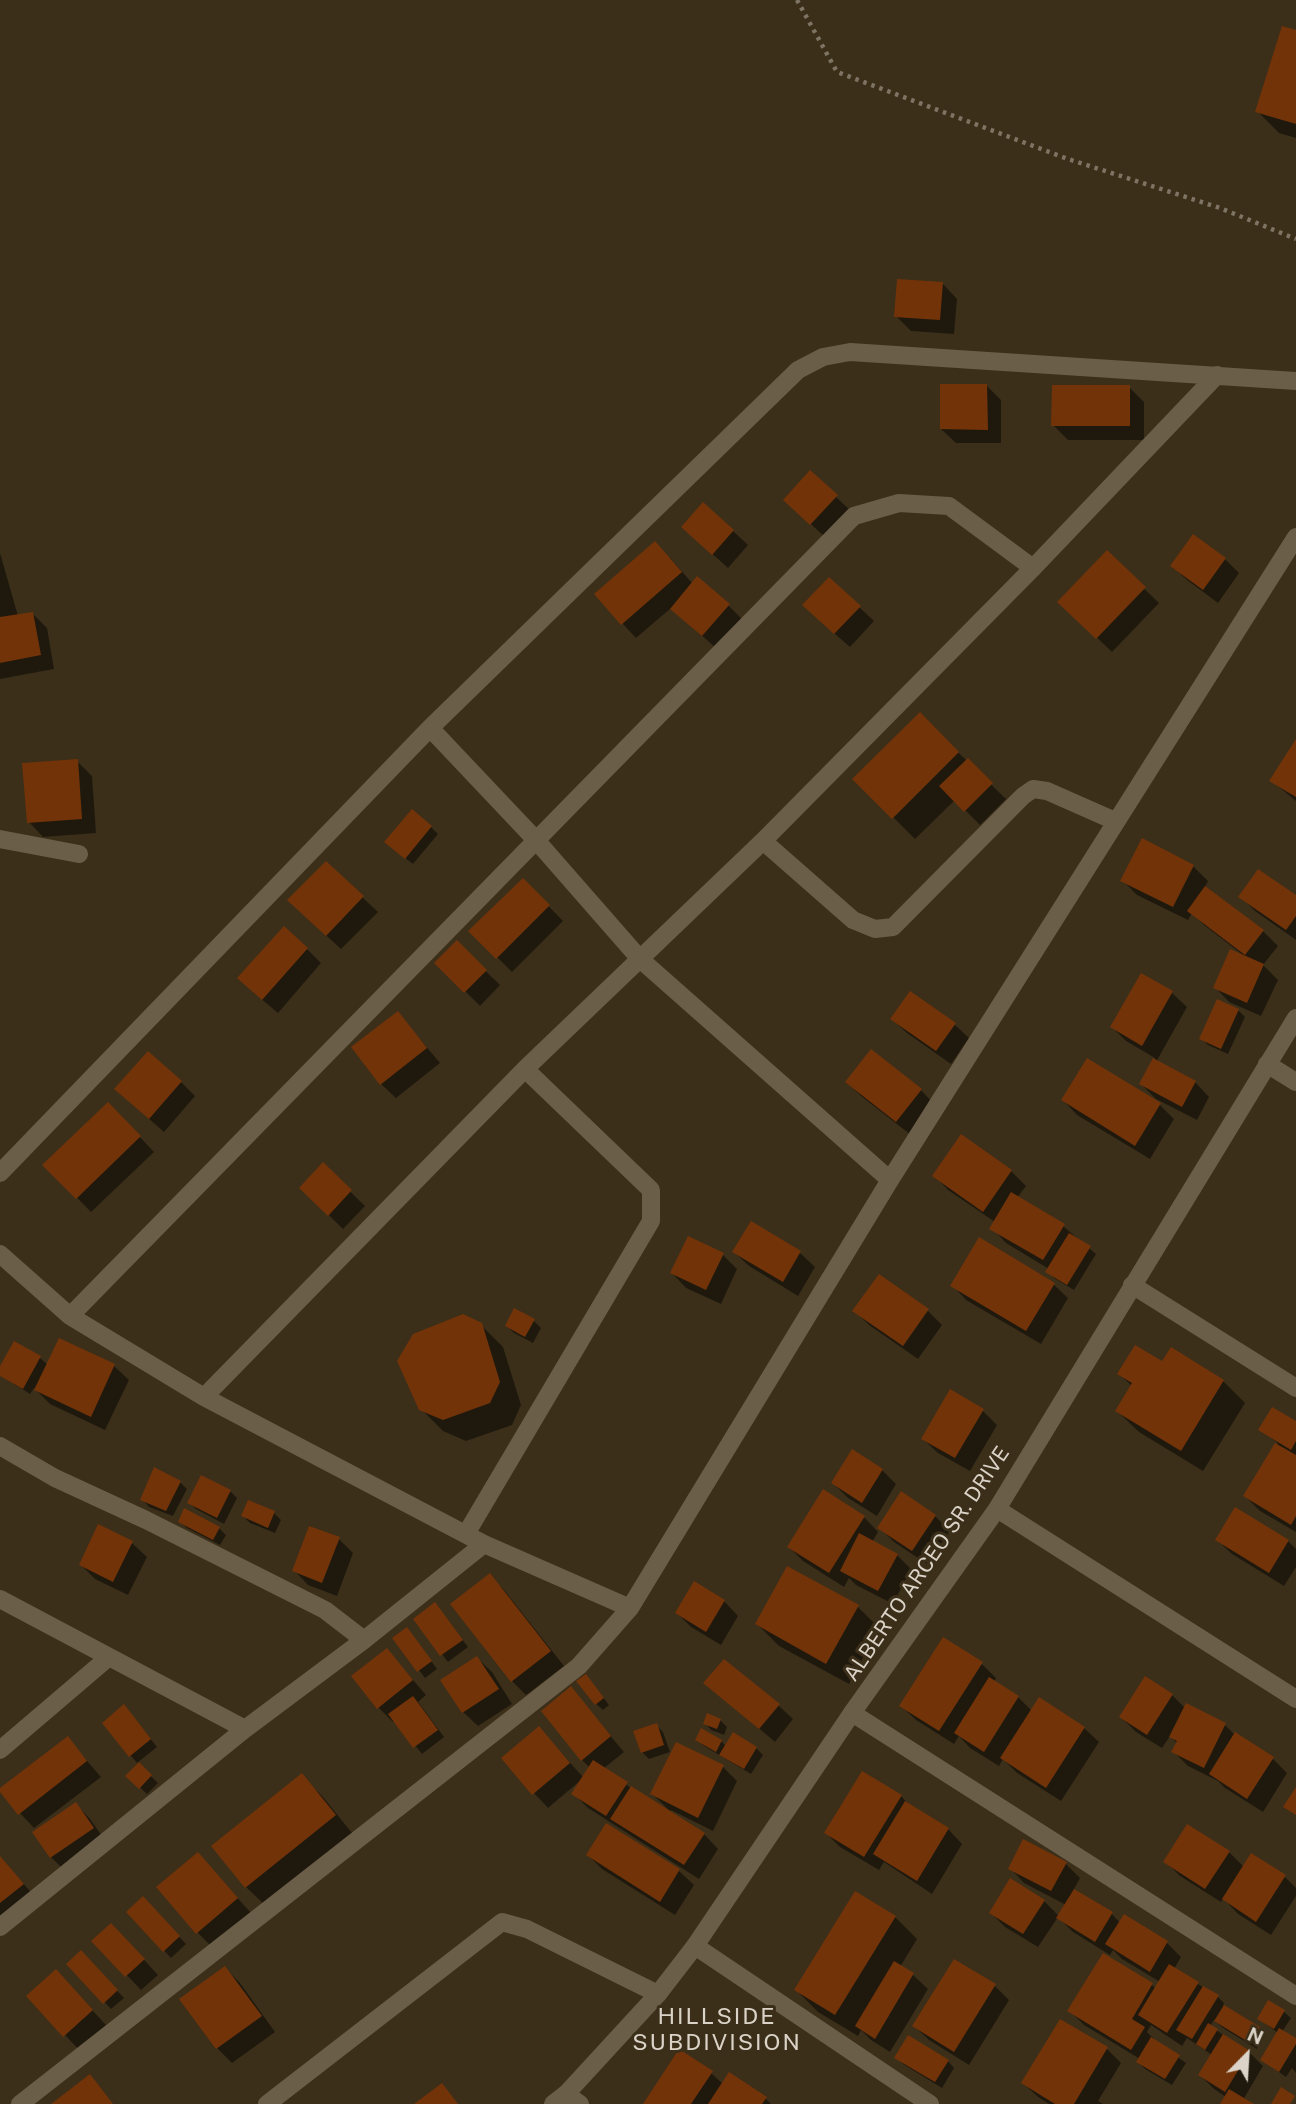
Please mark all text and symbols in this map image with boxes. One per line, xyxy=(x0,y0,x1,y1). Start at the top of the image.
street label: ALBERTO ARCEO SR. DRIVE xyxy=(839,1442,1015,1686)
district label: HILLSIDE SUBDIVISION xyxy=(634,2003,800,2057)
north arrow xyxy=(1212,2020,1282,2090)
text: N xyxy=(1244,2023,1267,2049)

